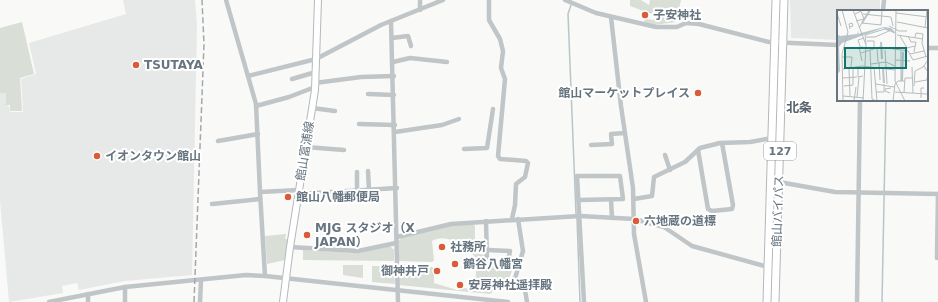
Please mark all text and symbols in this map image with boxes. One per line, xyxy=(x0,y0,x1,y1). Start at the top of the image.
place label: 子安神社 xyxy=(653,8,701,22)
marker: 子安神社 xyxy=(640,10,650,20)
inset map xyxy=(837,10,928,101)
place label: TSUTAYA xyxy=(144,58,204,72)
marker: TSUTAYA xyxy=(131,60,141,70)
place label: 館山マーケットプレイス xyxy=(558,86,690,100)
marker: 館山マーケットプレイス xyxy=(693,88,703,98)
district label: 北条 xyxy=(786,100,812,115)
street label: 館山富浦線 xyxy=(293,120,317,182)
road number: 127 xyxy=(764,142,796,160)
place label: イオンタウン館山 xyxy=(105,149,201,163)
marker: イオンタウン館山 xyxy=(92,151,102,161)
street label: 館山バイパス xyxy=(770,175,786,247)
place label: 館山八幡郵便局 xyxy=(296,190,380,204)
marker: 館山八幡郵便局 xyxy=(283,192,293,202)
place label: 六地蔵の道標 xyxy=(644,214,716,228)
marker: 六地蔵の道標 xyxy=(631,216,641,226)
place label: MJG スタジオ（X JAPAN） xyxy=(314,221,415,249)
marker: MJG スタジオ（X JAPAN） xyxy=(302,230,312,240)
place label: 社務所 xyxy=(450,240,486,254)
marker: 社務所 xyxy=(437,242,447,252)
place label: 鶴谷八幡宮 xyxy=(463,257,523,271)
marker: 鶴谷八幡宮 xyxy=(450,259,460,269)
place label: 御神井戸 xyxy=(381,264,429,278)
marker: 御神井戸 xyxy=(432,266,442,276)
place label: 安房神社遥拝殿 xyxy=(468,278,552,292)
marker: 安房神社遥拝殿 xyxy=(455,280,465,290)

